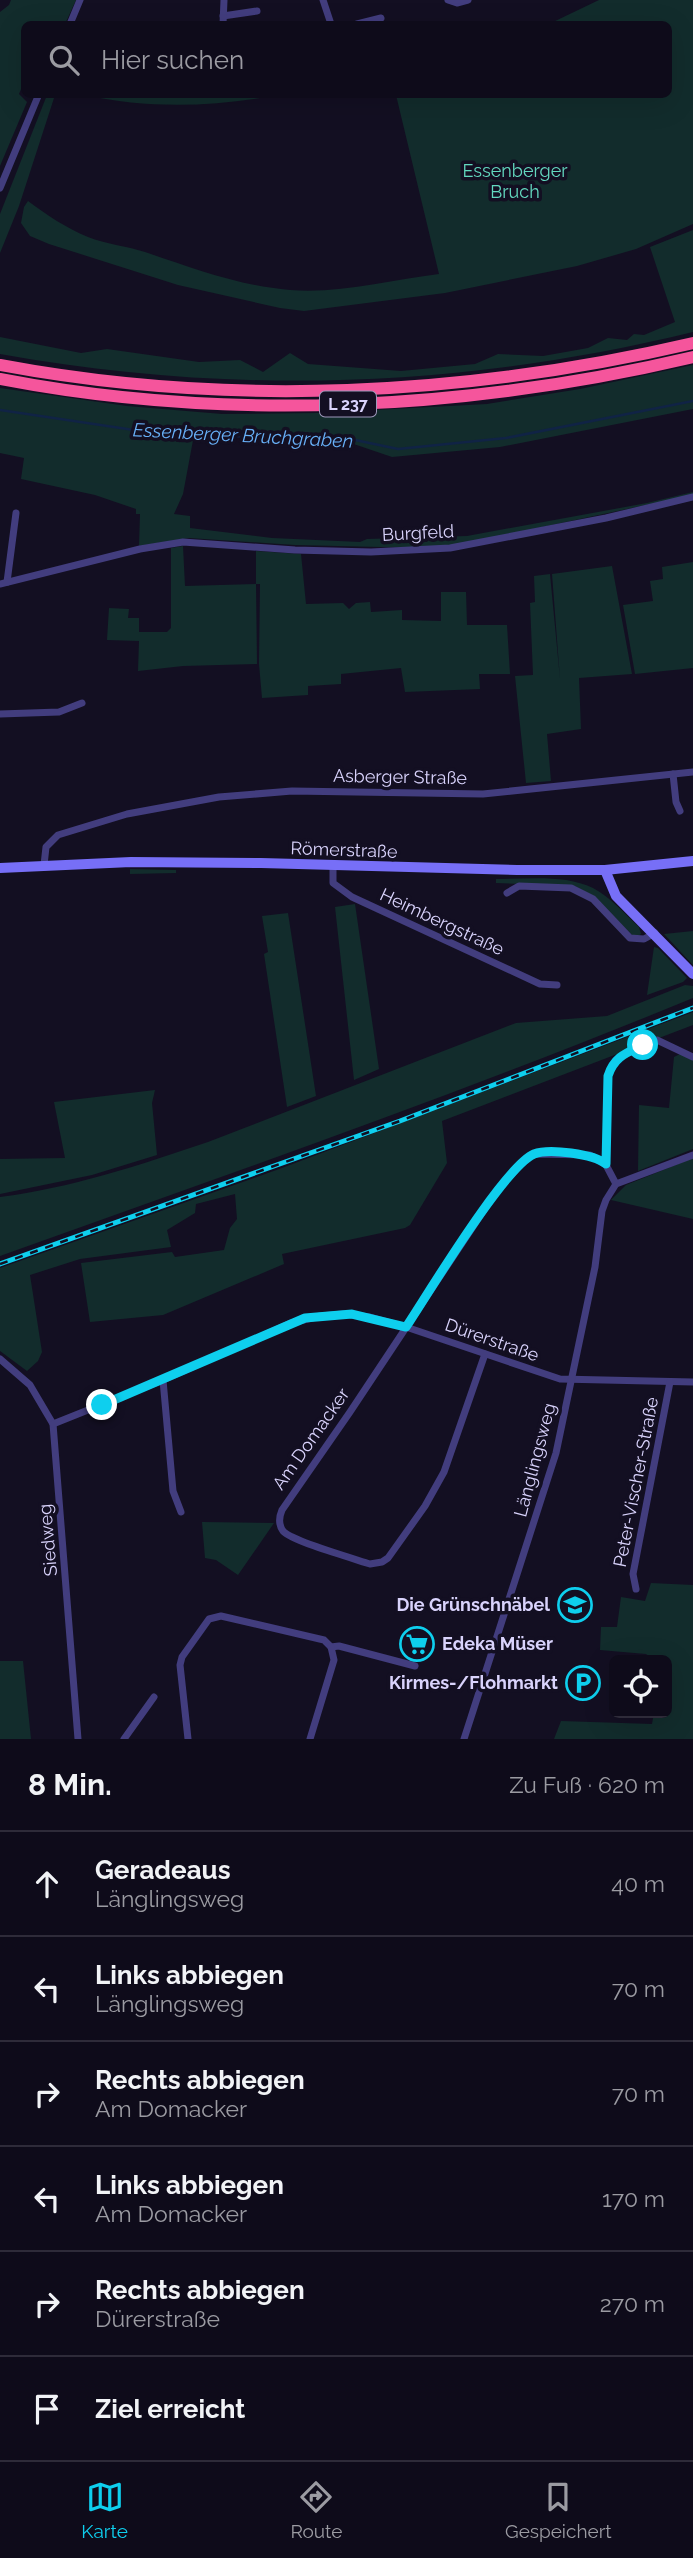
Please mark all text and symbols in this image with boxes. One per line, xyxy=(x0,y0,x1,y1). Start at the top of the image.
search box xyxy=(21,21,672,98)
icon: search xyxy=(45,41,83,79)
text: Hier suchen xyxy=(101,45,244,75)
park label: Essenberger Bruch xyxy=(462,160,568,202)
road number: L 237 xyxy=(320,392,376,416)
water label: Essenberger Bruchgraben xyxy=(132,418,354,452)
street label: Burgfeld xyxy=(381,520,455,545)
street label: Asberger Straße xyxy=(333,765,468,788)
street label: Römerstraße xyxy=(290,837,398,862)
street label: Heimbergstraße xyxy=(377,884,508,960)
route start xyxy=(627,1029,658,1060)
street label: Dürerstraße xyxy=(443,1314,542,1366)
street label: Am Domacker xyxy=(268,1383,354,1494)
route end xyxy=(86,1389,117,1420)
street label: Peter-Vischer-Straße xyxy=(609,1395,662,1569)
street label: Länglingsweg xyxy=(509,1401,560,1519)
street label: Siedweg xyxy=(34,1503,61,1577)
school or university icon: Die Grünschnäbel xyxy=(556,1586,594,1624)
place label: Die Grünschnäbel xyxy=(396,1594,550,1615)
supermarket icon: Edeka Müser xyxy=(398,1625,436,1663)
place label: Edeka Müser xyxy=(442,1633,553,1654)
map controls xyxy=(609,1655,672,1718)
button: locate xyxy=(609,1655,672,1718)
parking icon: Kirmes-/Flohmarkt xyxy=(564,1664,602,1702)
place label: Kirmes-/Flohmarkt xyxy=(389,1672,558,1693)
text: 8 Min. xyxy=(28,1767,112,1802)
text: Zu Fuß · 620 m xyxy=(509,1771,665,1798)
text: Geradeaus xyxy=(95,1855,231,1885)
icon: ahead xyxy=(28,1865,66,1903)
text: 40 m xyxy=(611,1870,665,1897)
text: Länglingsweg xyxy=(95,1885,244,1912)
text: Links abbiegen xyxy=(95,1960,284,1990)
icon: left xyxy=(28,1970,66,2008)
text: 70 m xyxy=(612,1975,665,2002)
text: Länglingsweg xyxy=(95,1990,244,2017)
text: Rechts abbiegen xyxy=(95,2065,305,2095)
icon: right xyxy=(28,2075,66,2113)
text: 70 m xyxy=(612,2080,665,2107)
text: Am Domacker xyxy=(95,2095,247,2122)
text: Links abbiegen xyxy=(95,2170,284,2200)
icon: left xyxy=(28,2180,66,2218)
text: 170 m xyxy=(602,2185,665,2212)
text: Am Domacker xyxy=(95,2200,247,2227)
text: Rechts abbiegen xyxy=(95,2275,305,2305)
icon: right xyxy=(28,2285,66,2323)
text: 270 m xyxy=(600,2290,665,2317)
text: Dürerstraße xyxy=(95,2305,220,2332)
icon: arrive xyxy=(28,2390,66,2428)
text: Ziel erreicht xyxy=(95,2394,245,2424)
tab: Karte xyxy=(81,2478,128,2542)
tab: Route xyxy=(290,2478,342,2542)
tab: Gespeichert xyxy=(505,2478,612,2542)

